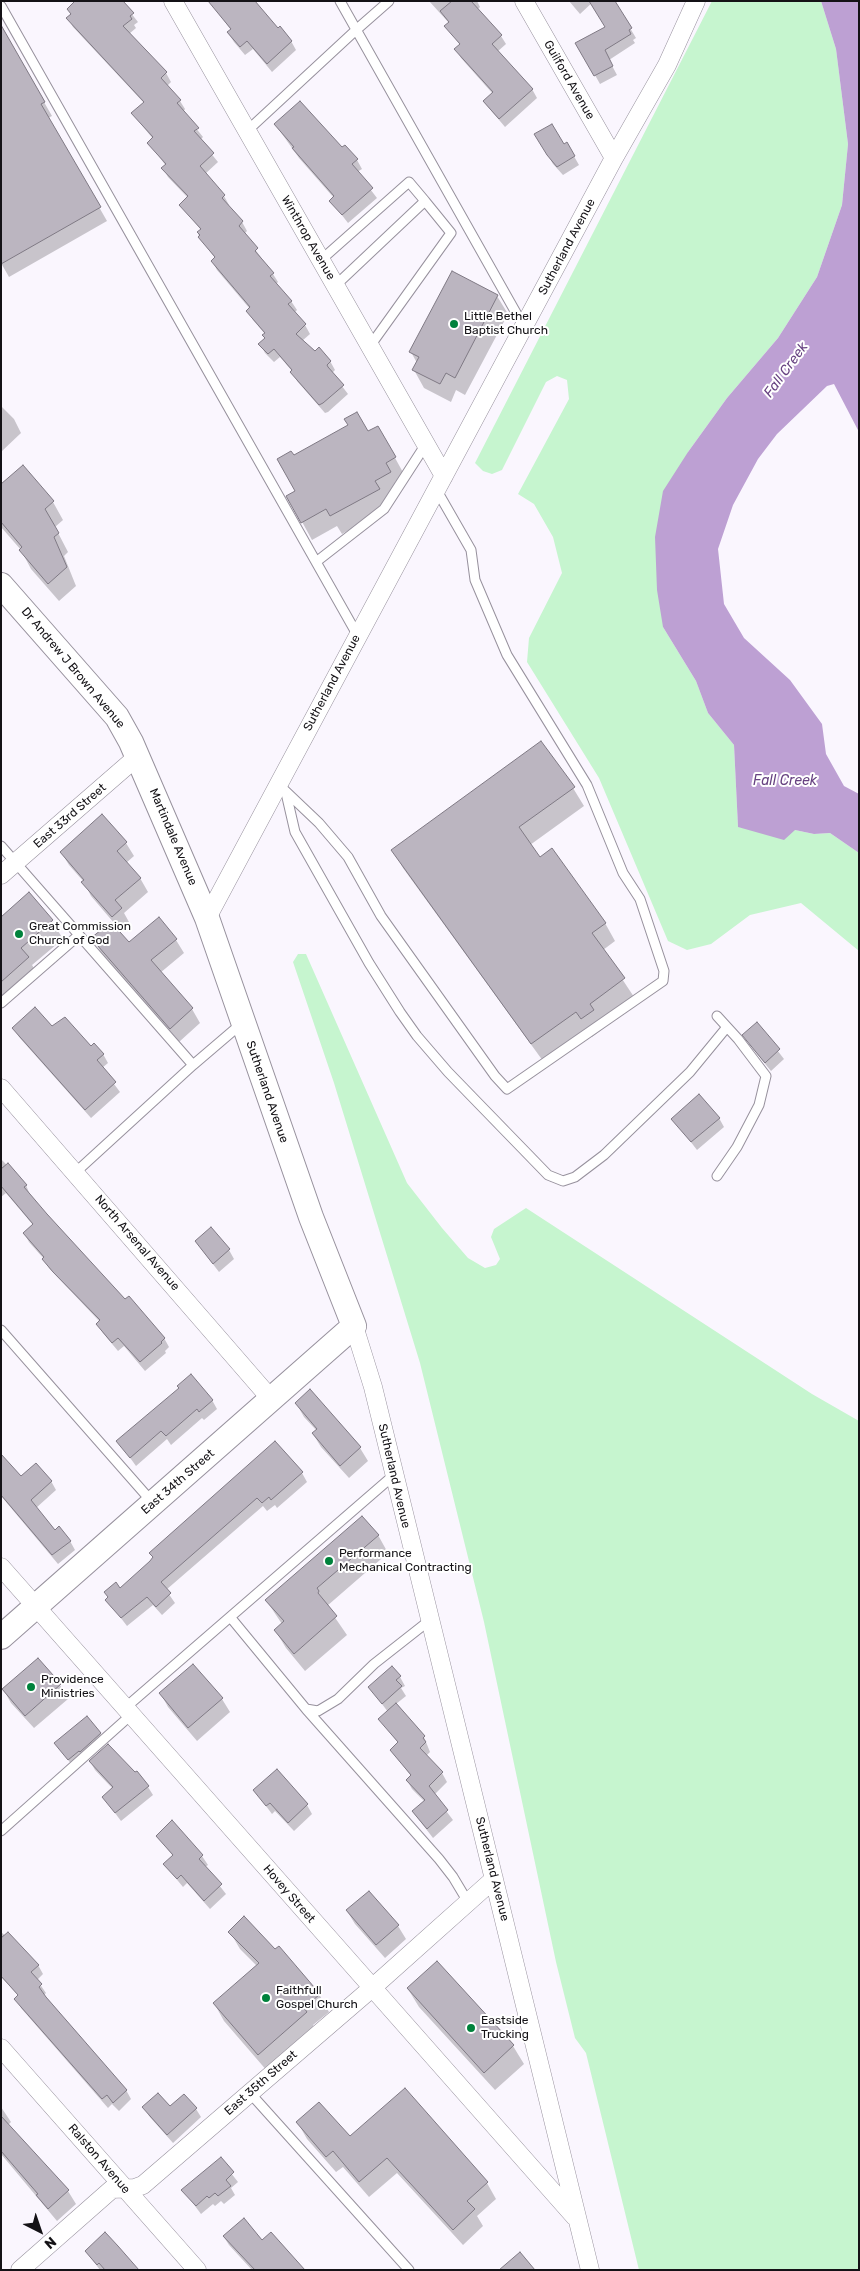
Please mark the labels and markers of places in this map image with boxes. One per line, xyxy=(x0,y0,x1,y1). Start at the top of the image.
place label: Little Bethel Baptist Church xyxy=(464,310,548,338)
marker: Little Bethel Baptist Church xyxy=(448,318,460,330)
place label: Great Commission Church of God xyxy=(29,920,131,948)
marker: Great Commission Church of God xyxy=(13,928,25,940)
place label: Performance Mechanical Contracting xyxy=(339,1547,472,1575)
marker: Performance Mechanical Contracting xyxy=(323,1555,335,1567)
place label: Providence Ministries xyxy=(41,1673,104,1701)
marker: Providence Ministries xyxy=(25,1681,37,1693)
place label: Faithfull Gospel Church xyxy=(276,1984,358,2012)
marker: Faithfull Gospel Church xyxy=(260,1992,272,2004)
place label: Eastside Trucking xyxy=(481,2014,529,2042)
marker: Eastside Trucking xyxy=(465,2022,477,2034)

